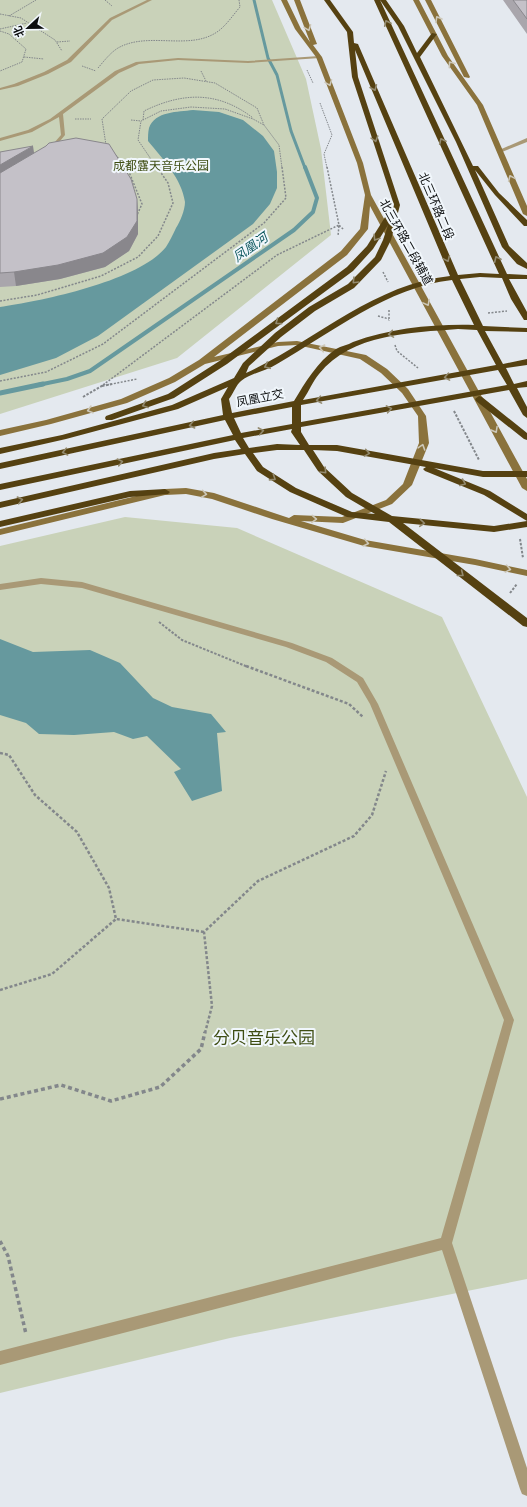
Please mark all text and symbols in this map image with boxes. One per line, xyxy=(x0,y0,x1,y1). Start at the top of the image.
north arrow xyxy=(8,8,48,48)
one-way arrow xyxy=(436,16,443,23)
one-way arrow xyxy=(384,20,392,27)
text: 北 xyxy=(10,24,27,39)
one-way arrow xyxy=(303,24,311,31)
one-way arrow xyxy=(449,61,456,68)
one-way arrow xyxy=(325,79,333,86)
one-way arrow xyxy=(369,84,377,92)
one-way arrow xyxy=(371,136,379,143)
one-way arrow xyxy=(439,138,447,145)
park label: 成都露天音乐公园 xyxy=(113,158,209,173)
street label: 北三环路二段 xyxy=(415,170,457,242)
one-way arrow xyxy=(508,174,516,181)
street label: 北三环路二段辅道 xyxy=(377,196,436,287)
water label: 凤凰河 xyxy=(229,228,274,266)
one-way arrow xyxy=(373,233,380,240)
one-way arrow xyxy=(442,255,450,263)
one-way arrow xyxy=(493,256,501,263)
one-way arrow xyxy=(352,276,360,284)
one-way arrow xyxy=(423,299,430,306)
one-way arrow xyxy=(276,317,283,324)
one-way arrow xyxy=(388,329,394,338)
one-way arrow xyxy=(319,345,325,353)
one-way arrow xyxy=(264,361,272,369)
one-way arrow xyxy=(444,372,450,380)
street label: 凤凰立交 xyxy=(235,386,285,409)
one-way arrow xyxy=(316,395,322,403)
one-way arrow xyxy=(141,401,148,409)
one-way arrow xyxy=(87,405,94,414)
one-way arrow xyxy=(386,405,392,413)
one-way arrow xyxy=(189,420,195,428)
one-way arrow xyxy=(491,426,498,433)
one-way arrow xyxy=(258,428,264,436)
one-way arrow xyxy=(417,444,426,451)
one-way arrow xyxy=(62,448,68,456)
one-way arrow xyxy=(364,448,370,457)
one-way arrow xyxy=(117,458,123,466)
one-way arrow xyxy=(319,466,327,474)
one-way arrow xyxy=(269,473,276,481)
one-way arrow xyxy=(459,479,466,487)
one-way arrow xyxy=(201,490,207,498)
one-way arrow xyxy=(17,497,23,505)
one-way arrow xyxy=(311,515,317,523)
one-way arrow xyxy=(419,518,425,527)
one-way arrow xyxy=(363,539,369,547)
one-way arrow xyxy=(505,565,511,573)
one-way arrow xyxy=(457,569,464,576)
park label: 分贝音乐公园 xyxy=(213,1027,315,1049)

